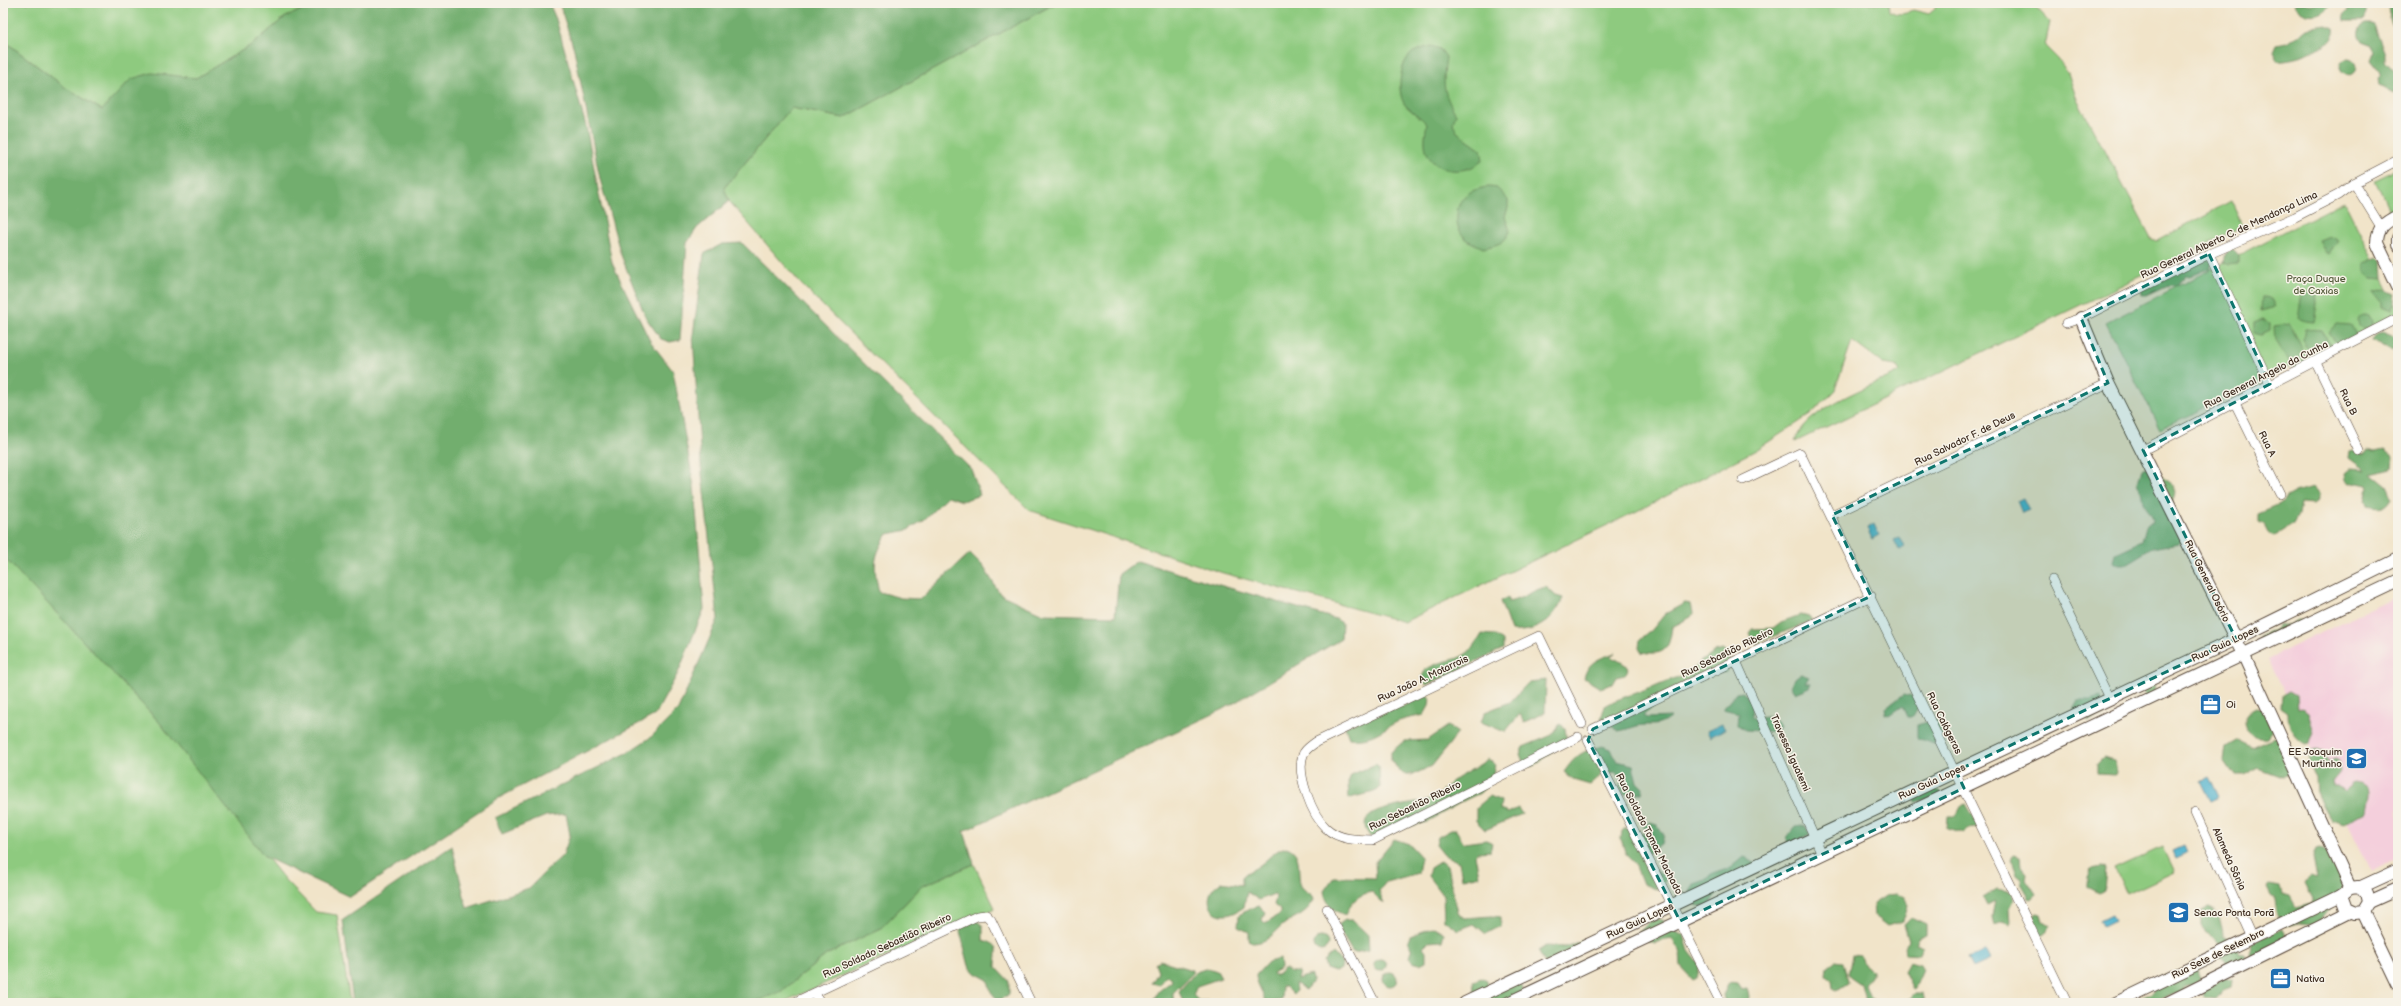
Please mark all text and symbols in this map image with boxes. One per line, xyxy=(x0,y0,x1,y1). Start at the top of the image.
street label: Rua General Alberto C. de Mendonça Lima xyxy=(2139,188,2320,281)
park label: Praça Duque de Caxias xyxy=(2286,273,2346,297)
street label: Rua General Angelo da Cunha xyxy=(2202,338,2330,412)
street label: Rua B xyxy=(2336,387,2360,417)
street label: Rua Salvador F. de Deus xyxy=(1913,409,2017,469)
street label: Rua A xyxy=(2256,429,2279,460)
street label: Rua General Osório xyxy=(2182,538,2232,624)
street label: Rua Guia Lopes xyxy=(2190,623,2260,665)
street label: Rua Sebastião Ribeiro xyxy=(1679,625,1775,681)
street label: Rua João A. Motarrois xyxy=(1376,653,1470,705)
street label: Rua Calógeras xyxy=(1924,690,1964,756)
office icon: Oi xyxy=(2198,692,2224,718)
place label: Oi xyxy=(2226,699,2236,711)
street label: Travessa Iguatemi xyxy=(1768,713,1812,793)
school or university icon: EE Joaquim Murtinho xyxy=(2344,745,2370,771)
place label: EE Joaquim Murtinho xyxy=(2288,746,2342,770)
street label: Rua Guia Lopes xyxy=(1897,761,1967,803)
street label: Rua Soldado Tomaz Machado xyxy=(1613,771,1685,897)
street label: Rua Sebastião Ribeiro xyxy=(1367,778,1463,834)
street label: Alameda Sônia xyxy=(2210,826,2248,893)
street label: Rua Guia Lopes xyxy=(1605,900,1675,942)
school or university icon: Senac Ponta Porã xyxy=(2166,900,2192,926)
place label: Senac Ponta Porã xyxy=(2194,907,2275,919)
street label: Rua Soldado Sebastião Ribeiro xyxy=(821,911,953,981)
street label: Rua Sete de Setembro xyxy=(2169,926,2267,982)
office icon: Nativa xyxy=(2267,966,2293,992)
place label: Nativa xyxy=(2296,973,2325,985)

